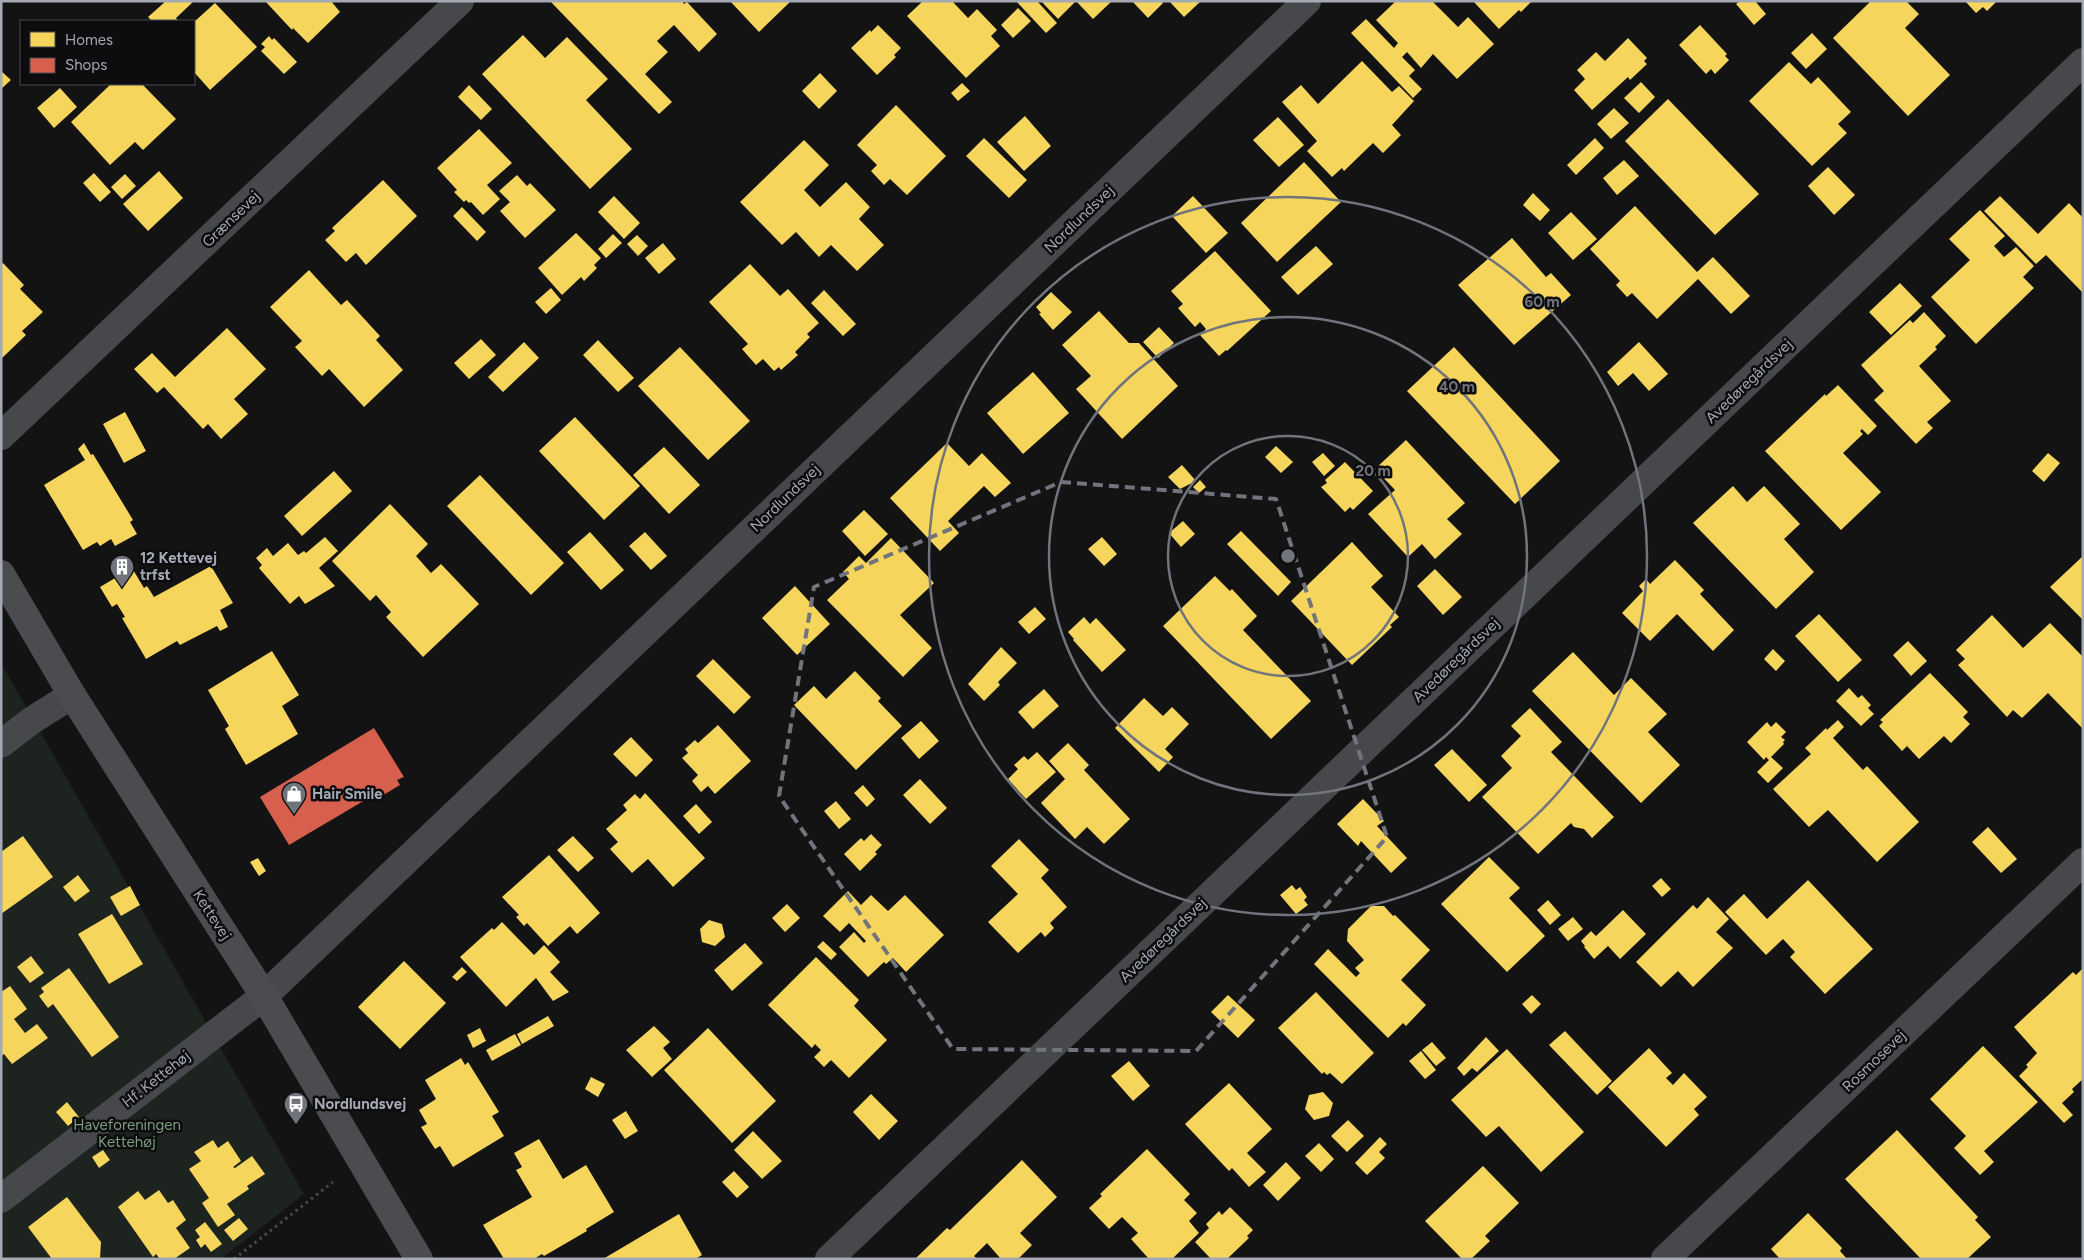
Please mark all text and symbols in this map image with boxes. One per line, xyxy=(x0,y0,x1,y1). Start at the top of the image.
legend xyxy=(20,20,195,85)
text: Homes xyxy=(65,31,113,49)
text: Shops xyxy=(65,56,107,74)
street label: Nordlundsvej xyxy=(1040,181,1118,257)
street label: Grænsevej xyxy=(199,187,263,251)
text: 60 m xyxy=(1524,293,1560,311)
street label: Avedøregårdsvej xyxy=(1702,335,1796,427)
text: 40 m xyxy=(1439,378,1475,396)
street label: Nordlundsvej xyxy=(746,460,824,536)
text: 20 m xyxy=(1355,462,1391,480)
centre of rings xyxy=(1279,547,1297,565)
place label: 12 Kettevej trfst xyxy=(140,549,217,584)
building icon: 12 Kettevej trfst xyxy=(109,554,135,588)
street label: Avedøregårdsvej xyxy=(1409,614,1503,706)
shop icon: Hair Smile xyxy=(281,781,307,815)
place label: Hair Smile xyxy=(312,785,383,803)
street label: Kettevej xyxy=(189,886,235,944)
street label: Avedøregårdsvej xyxy=(1116,894,1210,986)
street label: Rosmosevej xyxy=(1838,1026,1910,1096)
street label: Hf. Kettehøj xyxy=(118,1047,194,1111)
bus stop icon: Nordlundsvej xyxy=(283,1091,309,1125)
place label: Nordlundsvej xyxy=(314,1095,406,1113)
park label: Haveforeningen Kettehøj xyxy=(73,1116,181,1151)

